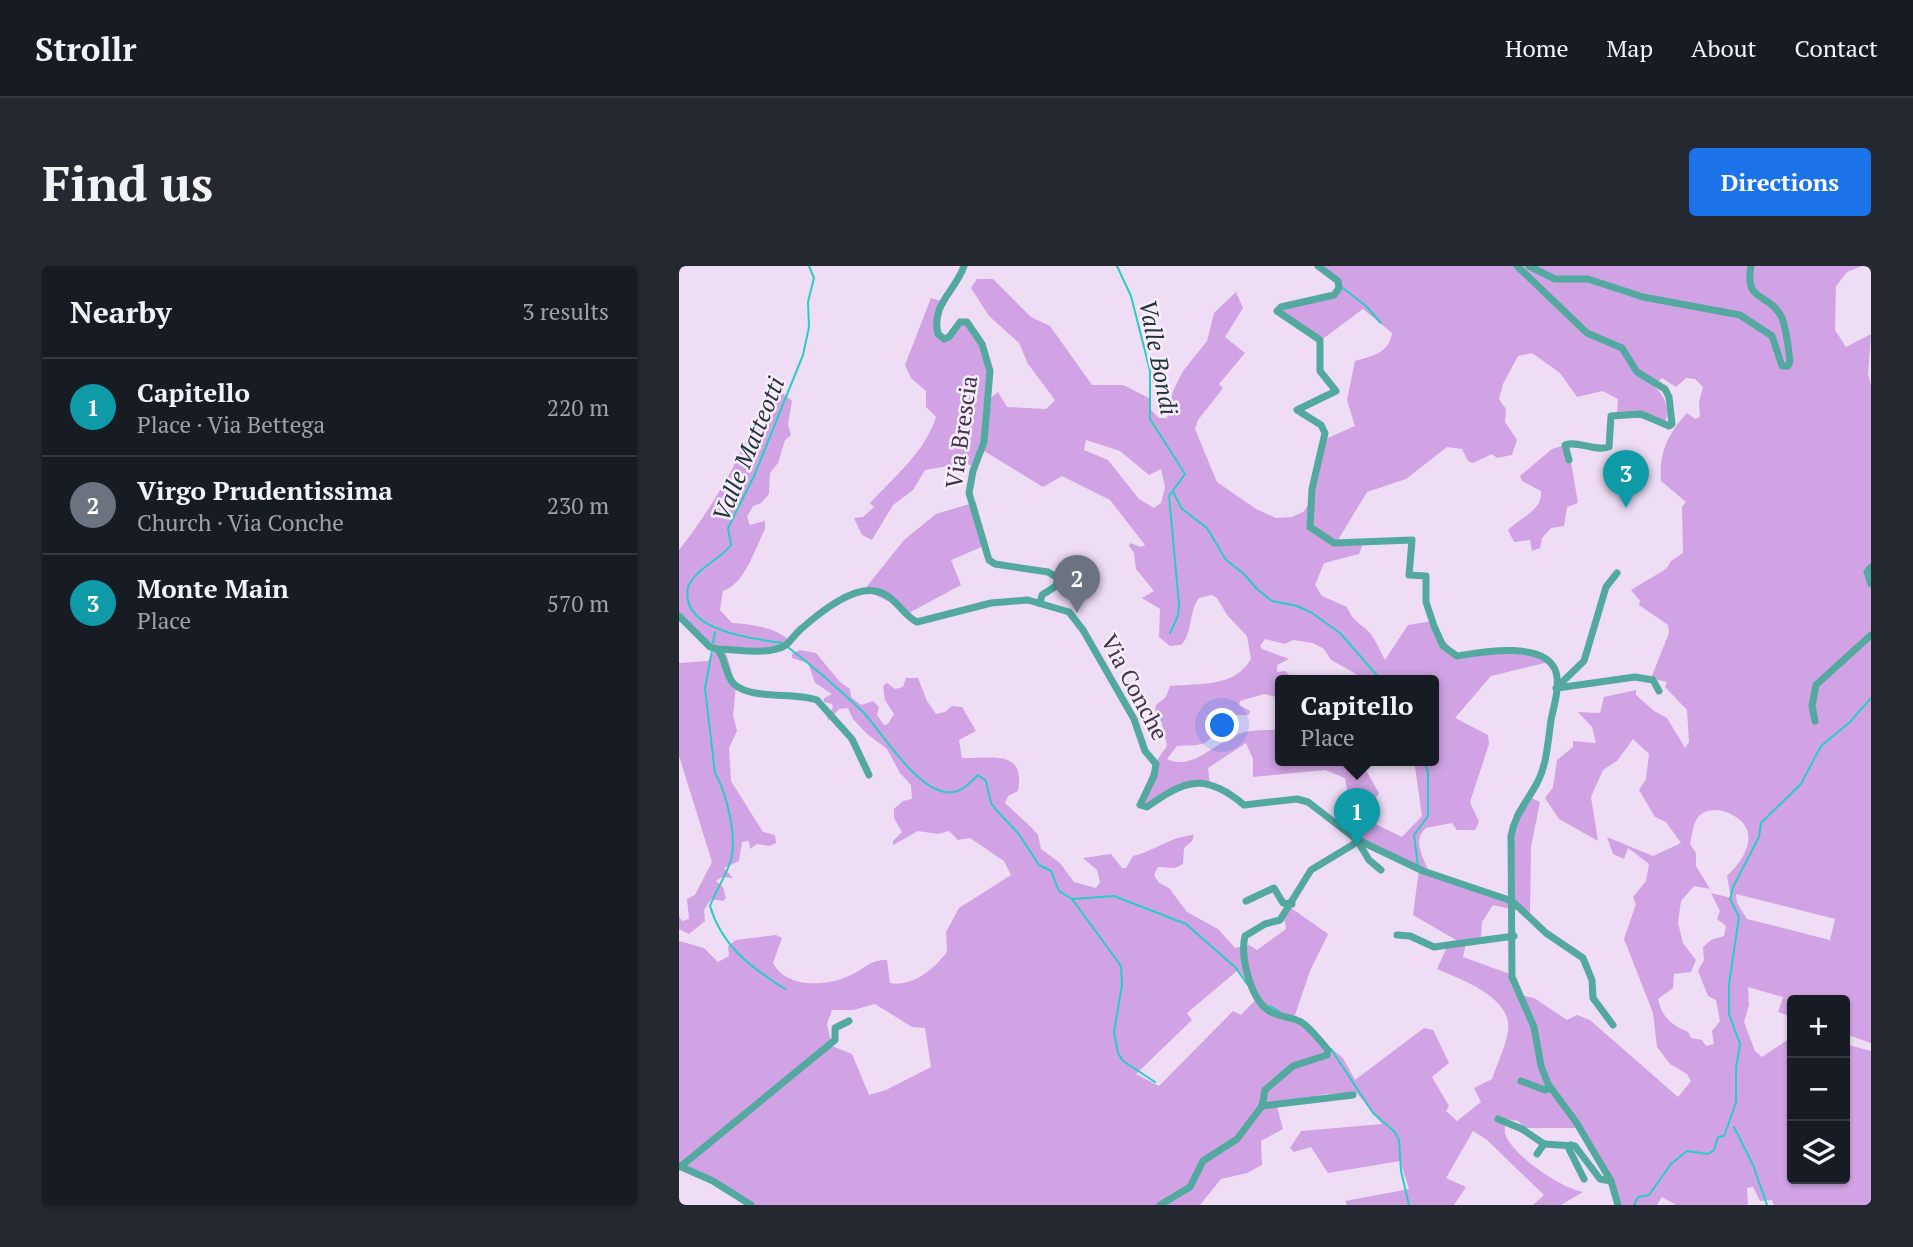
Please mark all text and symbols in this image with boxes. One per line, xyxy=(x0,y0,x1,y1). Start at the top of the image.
text: Strollr xyxy=(35,27,137,70)
text: Home xyxy=(1505,32,1569,64)
text: Map xyxy=(1607,32,1653,64)
text: About xyxy=(1691,32,1757,64)
text: Contact xyxy=(1795,32,1878,64)
button: Directions xyxy=(1689,148,1871,216)
text: Find us xyxy=(42,150,213,215)
text: Nearby xyxy=(70,292,172,332)
text: 3 results xyxy=(522,296,609,327)
water label: Valle Bondi xyxy=(1132,296,1186,418)
water label: Valle Matteotti xyxy=(704,372,792,526)
street label: Via Brescia xyxy=(938,373,984,490)
text: Capitello xyxy=(137,375,250,409)
text: 1 xyxy=(87,392,100,423)
text: 220 m xyxy=(547,392,609,423)
text: Place · Via Bettega xyxy=(137,409,325,440)
pin: 3 xyxy=(1603,450,1649,508)
text: Virgo Prudentissima xyxy=(137,473,393,507)
text: 2 xyxy=(87,490,100,521)
text: 230 m xyxy=(547,490,609,521)
text: Church · Via Conche xyxy=(137,507,344,538)
pin: 2 xyxy=(1054,555,1100,613)
text: Monte Main xyxy=(137,571,289,605)
text: 3 xyxy=(87,588,100,619)
text: 570 m xyxy=(547,588,609,619)
text: Place xyxy=(137,605,191,636)
street label: Via Conche xyxy=(1094,628,1176,746)
popup xyxy=(1275,675,1439,766)
text: Capitello xyxy=(1301,688,1413,722)
your location xyxy=(1205,708,1239,742)
text: Place xyxy=(1301,722,1355,753)
pin: 1 xyxy=(1334,788,1380,846)
map controls xyxy=(1787,995,1850,1184)
button: + xyxy=(1787,995,1850,1058)
button: − xyxy=(1787,1058,1850,1121)
button: layers xyxy=(1787,1121,1850,1184)

